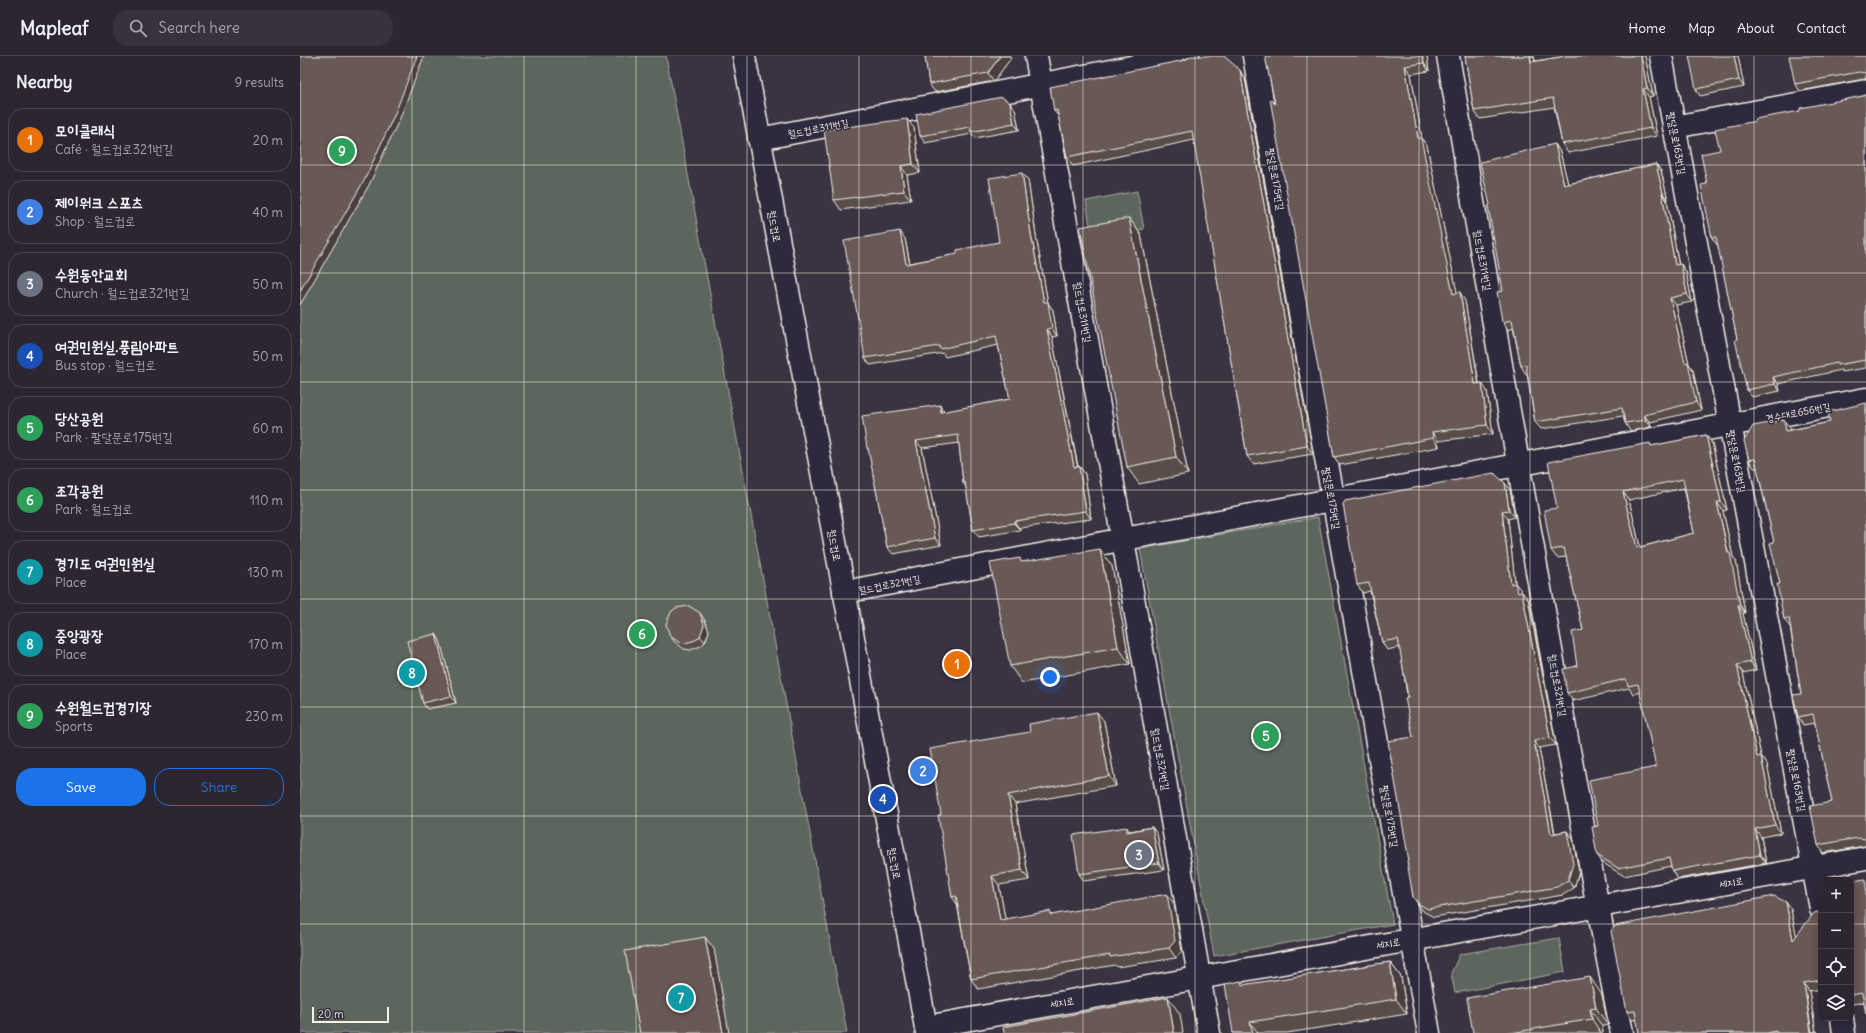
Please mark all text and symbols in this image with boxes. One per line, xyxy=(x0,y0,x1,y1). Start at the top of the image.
search box xyxy=(113,10,393,46)
text: Mapleaf xyxy=(20,16,89,40)
icon: search xyxy=(127,17,149,39)
text: Search here xyxy=(159,18,240,37)
text: Home xyxy=(1628,19,1666,37)
text: Map xyxy=(1688,19,1715,37)
text: About xyxy=(1737,19,1775,37)
text: Contact xyxy=(1797,19,1846,37)
text: Nearby xyxy=(16,71,72,93)
text: 9 results xyxy=(235,74,284,91)
street label: 팔달문로163번길 xyxy=(1664,111,1689,176)
street label: 월드컵로311번길 xyxy=(787,116,850,141)
text: 모이클래식 xyxy=(55,121,115,140)
text: 1 xyxy=(27,132,33,149)
text: 20 m xyxy=(253,132,283,149)
pin: 9 xyxy=(329,136,355,166)
text: Café · 월드컵로321번길 xyxy=(55,141,173,158)
street label: 팔달문로175번길 xyxy=(1264,147,1287,211)
text: 제이워크 스포츠 xyxy=(55,193,143,212)
text: 2 xyxy=(26,204,34,221)
text: 40 m xyxy=(252,204,283,221)
street label: 월드컵로 xyxy=(765,209,784,243)
text: Shop · 월드컵로 xyxy=(55,213,135,230)
street label: 월드컵로311번길 xyxy=(1471,229,1494,292)
text: 수원동안교회 xyxy=(55,265,127,284)
text: 3 xyxy=(26,276,34,293)
text: 50 m xyxy=(252,276,283,293)
street label: 월드컵로311번길 xyxy=(1071,281,1094,344)
text: Church · 월드컵로321번길 xyxy=(55,285,189,302)
text: 여권민원실.풍림아파트 xyxy=(55,337,179,356)
text: 4 xyxy=(26,348,34,365)
text: 50 m xyxy=(252,348,283,365)
text: Bus stop · 월드컵로 xyxy=(55,357,156,374)
street label: 경수대로656번길 xyxy=(1765,400,1832,425)
text: 당산공원 xyxy=(55,409,103,428)
text: 5 xyxy=(26,420,34,437)
text: 60 m xyxy=(252,420,283,437)
text: Park · 팔달문로175번길 xyxy=(55,429,173,446)
street label: 팔달문로163번길 xyxy=(1724,429,1749,494)
street label: 팔달문로175번길 xyxy=(1320,466,1343,530)
text: 조각공원 xyxy=(55,481,103,500)
text: 6 xyxy=(26,492,34,509)
text: 110 m xyxy=(250,492,283,509)
text: Park · 월드컵로 xyxy=(55,501,133,518)
street label: 월드컵로 xyxy=(825,528,844,562)
text: 경기도 여권민원실 xyxy=(55,554,155,573)
text: 7 xyxy=(27,564,33,581)
text: 130 m xyxy=(247,564,283,581)
street label: 월드컵로321번길 xyxy=(857,572,921,597)
text: Place xyxy=(55,574,86,591)
pin: 6 xyxy=(629,619,655,649)
text: 중앙광장 xyxy=(55,626,103,645)
text: 8 xyxy=(26,636,34,653)
text: 170 m xyxy=(248,636,283,653)
text: Place xyxy=(55,646,86,663)
pin: 1 xyxy=(944,649,970,679)
street label: 월드컵로321번길 xyxy=(1546,653,1569,717)
pin: 8 xyxy=(399,658,425,688)
your location xyxy=(1040,667,1060,687)
text: 수원월드컵경기장 xyxy=(55,698,152,717)
text: 9 xyxy=(26,708,34,725)
text: 230 m xyxy=(245,708,283,725)
text: Sports xyxy=(55,718,93,735)
pin: 5 xyxy=(1253,721,1279,751)
street label: 월드컵로321번길 xyxy=(1149,727,1172,791)
street label: 팔달문로163번길 xyxy=(1784,748,1809,813)
pin: 2 xyxy=(910,756,936,786)
button: Save xyxy=(16,768,146,806)
button: Share xyxy=(154,768,284,806)
pin: 4 xyxy=(870,784,896,814)
street label: 팔달문로175번길 xyxy=(1378,784,1401,848)
pin: 3 xyxy=(1126,840,1152,870)
street label: 월드컵로 xyxy=(885,846,904,880)
street label: 세지로 xyxy=(1718,874,1744,891)
map controls xyxy=(1818,877,1854,1021)
button: + xyxy=(1818,877,1854,913)
button: − xyxy=(1818,913,1854,949)
street label: 세지로 xyxy=(1375,935,1401,952)
button: locate xyxy=(1818,949,1854,985)
pin: 7 xyxy=(668,983,694,1013)
button: layers xyxy=(1818,985,1854,1021)
street label: 세지로 xyxy=(1049,994,1075,1011)
scale bar xyxy=(312,1005,389,1024)
text: 20 m xyxy=(318,1007,344,1021)

